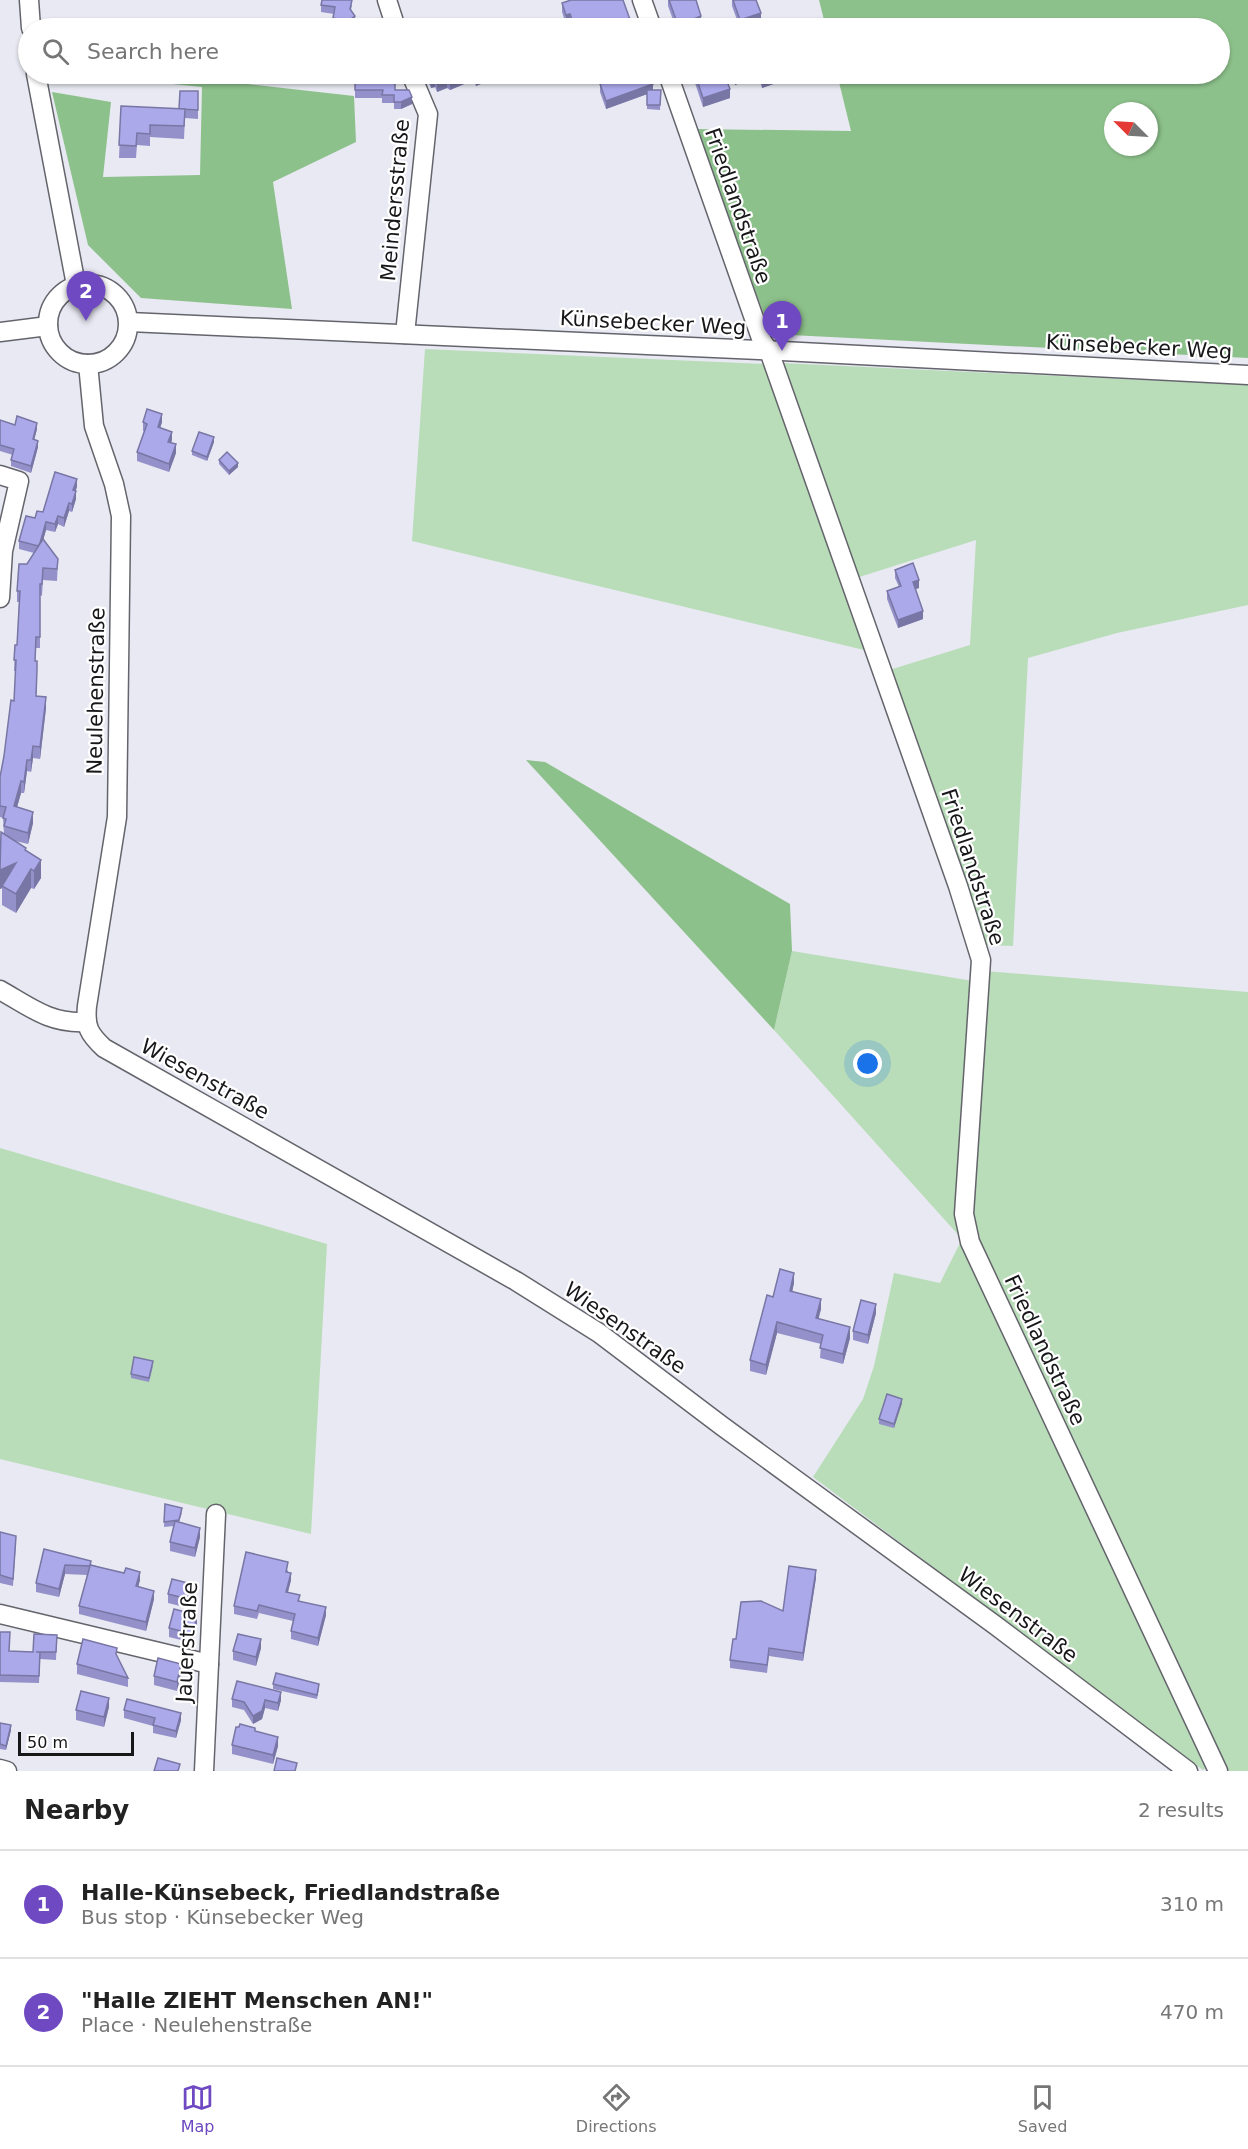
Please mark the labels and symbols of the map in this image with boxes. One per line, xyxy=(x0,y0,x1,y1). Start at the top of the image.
north arrow xyxy=(1104,102,1158,156)
street label: Meindersstraße xyxy=(376,118,414,282)
street label: Friedlandstraße xyxy=(700,125,776,287)
pin: 2 xyxy=(66,272,106,321)
pin: 1 xyxy=(762,302,802,351)
street label: Künsebecker Weg xyxy=(559,306,747,340)
street label: Künsebecker Weg xyxy=(1045,330,1233,364)
street label: Neulehenstraße xyxy=(83,607,109,775)
street label: Friedlandstraße xyxy=(936,786,1010,948)
street label: Wiesenstraße xyxy=(137,1034,273,1124)
your location xyxy=(853,1049,882,1078)
street label: Friedlandstraße xyxy=(1000,1271,1090,1429)
street label: Wiesenstraße xyxy=(560,1277,690,1379)
street label: Wiesenstraße xyxy=(954,1562,1082,1668)
street label: Jauerstraße xyxy=(172,1581,202,1705)
scale bar xyxy=(18,1729,134,1756)

